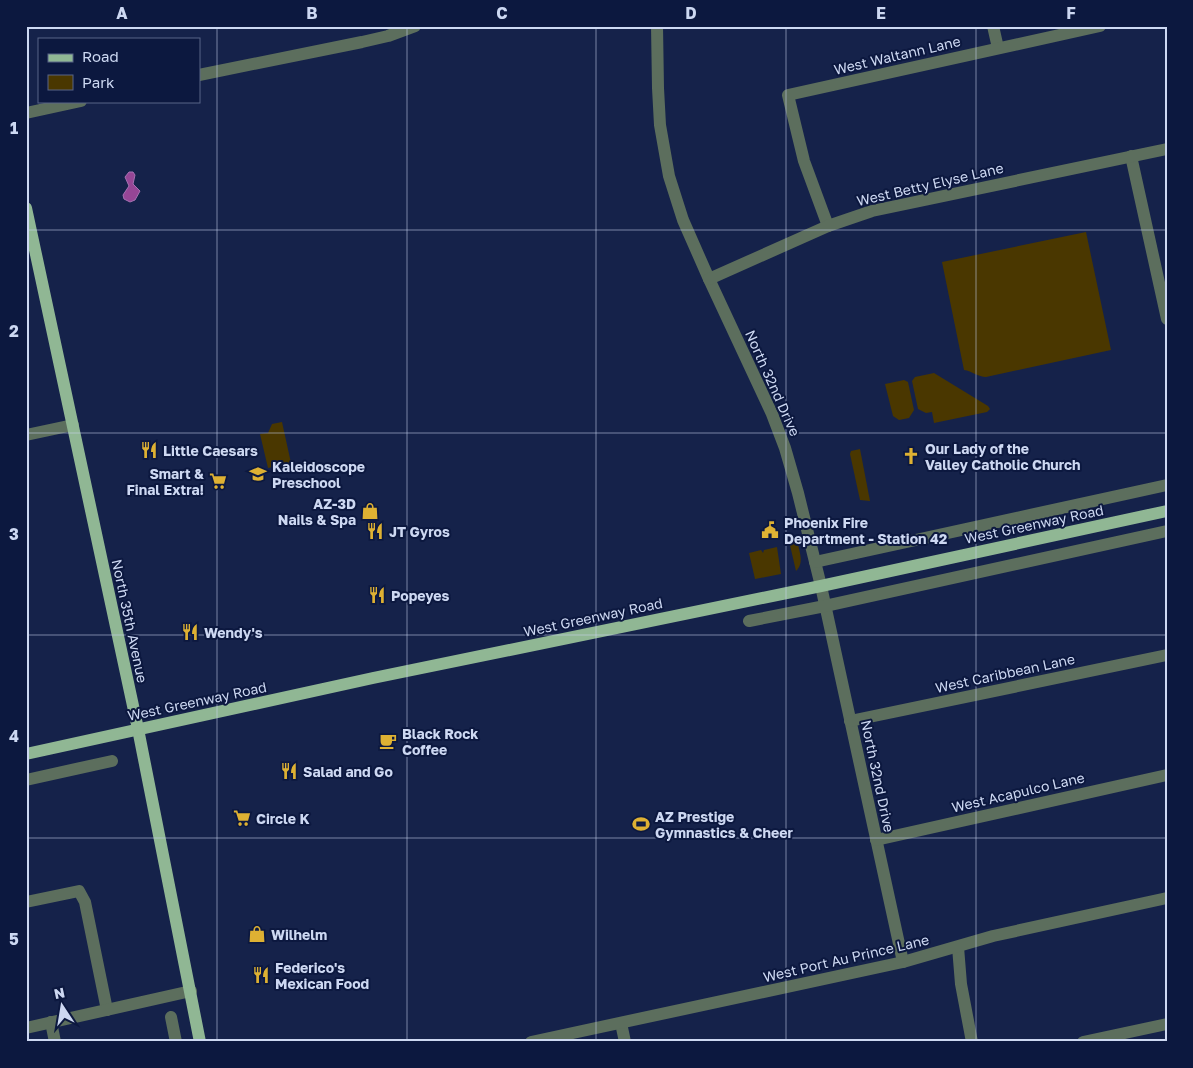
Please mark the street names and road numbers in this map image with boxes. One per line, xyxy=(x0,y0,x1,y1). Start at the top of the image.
street label: West Waltann Lane xyxy=(832,32,962,78)
street label: West Betty Elyse Lane xyxy=(855,159,1005,209)
street label: North 32nd Drive xyxy=(742,327,804,439)
street label: West Greenway Road xyxy=(963,501,1105,547)
street label: North 35th Avenue xyxy=(109,558,151,684)
street label: West Greenway Road xyxy=(522,594,664,640)
street label: West Caribbean Lane xyxy=(934,650,1076,696)
street label: West Greenway Road xyxy=(126,678,268,724)
street label: North 32nd Drive xyxy=(858,718,898,834)
street label: West Acapulco Lane xyxy=(950,768,1086,816)
street label: West Port Au Prince Lane xyxy=(761,931,931,985)

